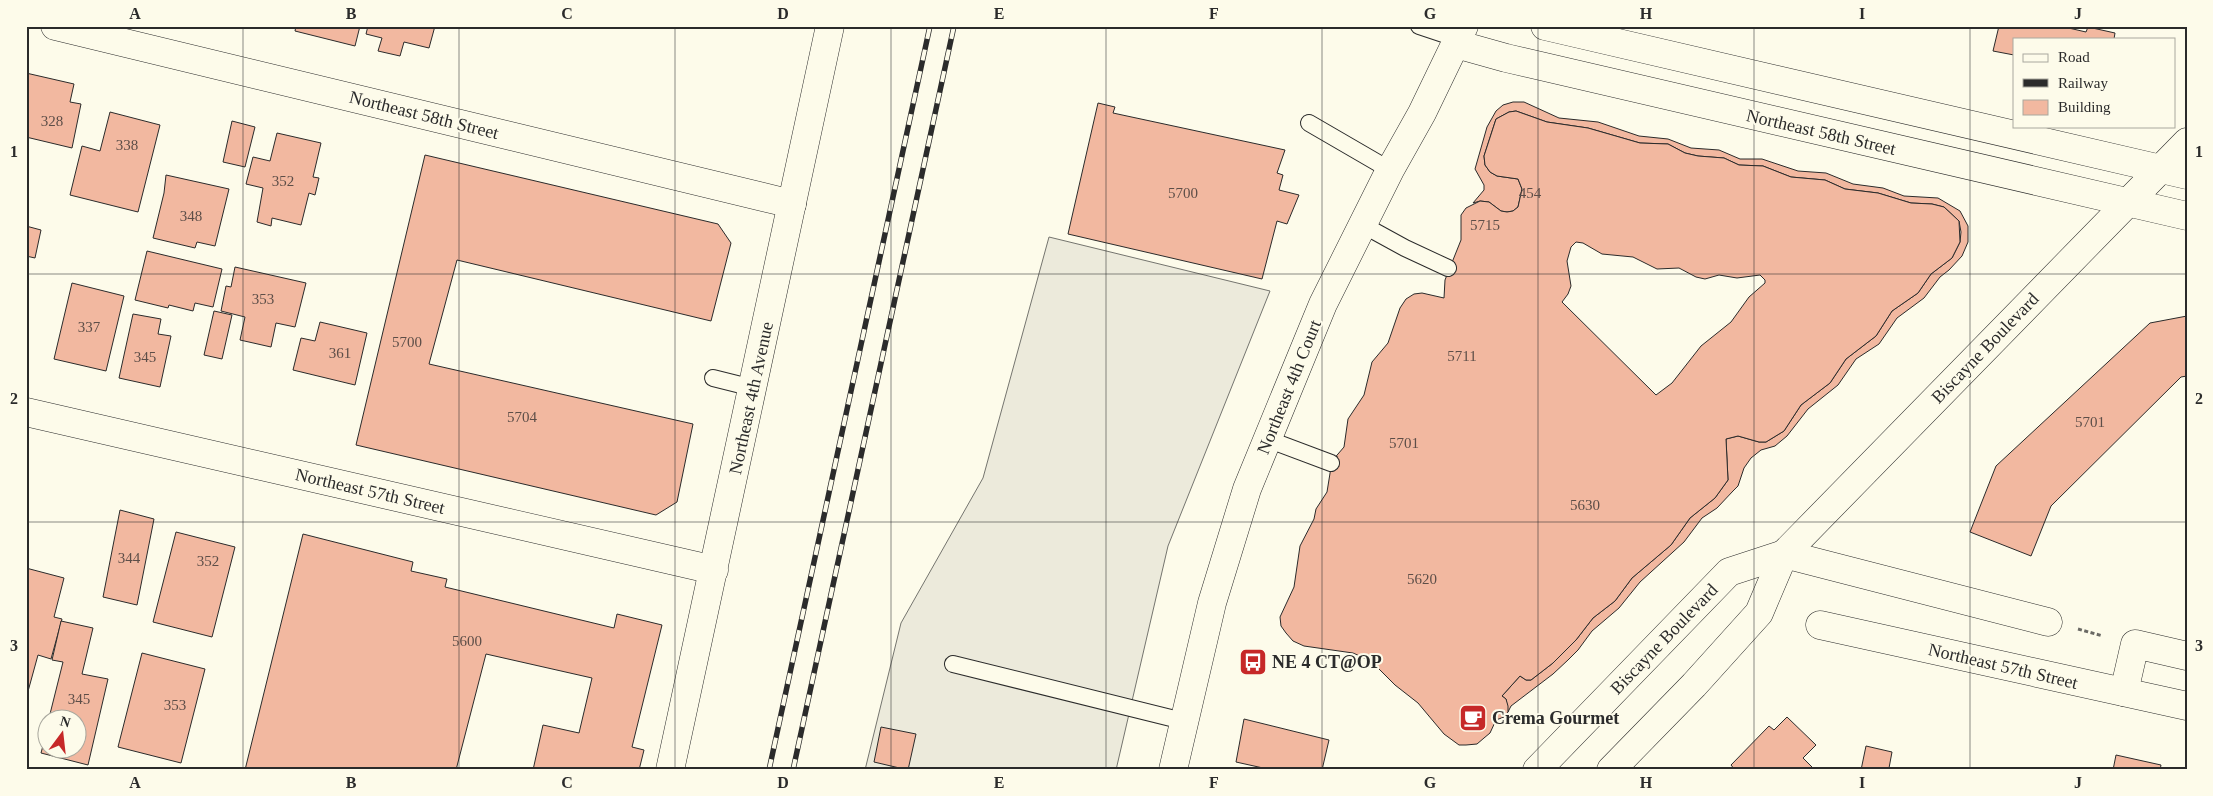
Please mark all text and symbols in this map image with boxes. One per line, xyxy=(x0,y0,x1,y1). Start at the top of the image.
text: A xyxy=(129,5,141,22)
text: B xyxy=(346,5,357,22)
text: C xyxy=(561,5,573,22)
text: D xyxy=(777,5,789,22)
text: E xyxy=(994,5,1004,22)
text: F xyxy=(1209,5,1219,22)
text: G xyxy=(1424,5,1437,22)
text: H xyxy=(1640,5,1653,22)
text: I xyxy=(1859,5,1865,22)
text: J xyxy=(2074,5,2082,22)
legend xyxy=(2013,38,2176,128)
text: Road xyxy=(2058,49,2090,65)
text: Railway xyxy=(2058,75,2108,91)
street label: Northeast 58th Street xyxy=(347,87,501,143)
text: Building xyxy=(2058,99,2111,115)
street label: Northeast 58th Street xyxy=(1744,105,1898,159)
house number: 328 xyxy=(41,113,63,129)
house number: 338 xyxy=(116,137,138,153)
text: 1 xyxy=(10,143,18,160)
text: 1 xyxy=(2195,143,2203,160)
house number: 352 xyxy=(272,173,294,189)
house number: 5700 xyxy=(1168,185,1198,201)
house number: 454 xyxy=(1519,185,1542,201)
house number: 348 xyxy=(180,208,202,224)
house number: 5715 xyxy=(1470,217,1500,233)
street label: Biscayne Boulevard xyxy=(1927,289,2043,407)
house number: 353 xyxy=(252,291,274,307)
street label: Northeast 4th Court xyxy=(1253,317,1325,457)
house number: 337 xyxy=(78,319,101,335)
street label: Northeast 4th Avenue xyxy=(725,320,777,476)
house number: 5700 xyxy=(392,334,422,350)
house number: 361 xyxy=(329,345,351,361)
house number: 5711 xyxy=(1447,348,1477,364)
house number: 345 xyxy=(134,349,156,365)
text: 2 xyxy=(10,390,18,407)
text: 2 xyxy=(2195,390,2203,407)
house number: 5704 xyxy=(507,409,538,425)
house number: 5701 xyxy=(2075,414,2105,430)
house number: 5701 xyxy=(1389,435,1419,451)
street label: Northeast 57th Street xyxy=(293,464,447,518)
house number: 5630 xyxy=(1570,497,1600,513)
house number: 344 xyxy=(118,550,141,566)
house number: 352 xyxy=(197,553,219,569)
house number: 5620 xyxy=(1407,571,1437,587)
street label: Biscayne Boulevard xyxy=(1606,580,1722,698)
house number: 5600 xyxy=(452,633,482,649)
text: 3 xyxy=(10,637,18,654)
text: 3 xyxy=(2195,637,2203,654)
street label: Northeast 57th Street xyxy=(1926,639,2080,693)
bus stop icon: NE 4 CT@OP xyxy=(1238,647,1268,677)
place label: NE 4 CT@OP xyxy=(1272,652,1382,672)
house number: 345 xyxy=(68,691,90,707)
house number: 353 xyxy=(164,697,186,713)
cafe icon: Crema Gourmet xyxy=(1458,703,1488,733)
north arrow xyxy=(38,708,88,758)
place label: Crema Gourmet xyxy=(1492,708,1619,728)
text: N xyxy=(58,713,72,730)
text: A xyxy=(129,774,141,791)
text: B xyxy=(346,774,357,791)
text: C xyxy=(561,774,573,791)
text: D xyxy=(777,774,789,791)
text: E xyxy=(994,774,1004,791)
text: F xyxy=(1209,774,1219,791)
text: G xyxy=(1424,774,1437,791)
text: H xyxy=(1640,774,1653,791)
text: I xyxy=(1859,774,1865,791)
text: J xyxy=(2074,774,2082,791)

